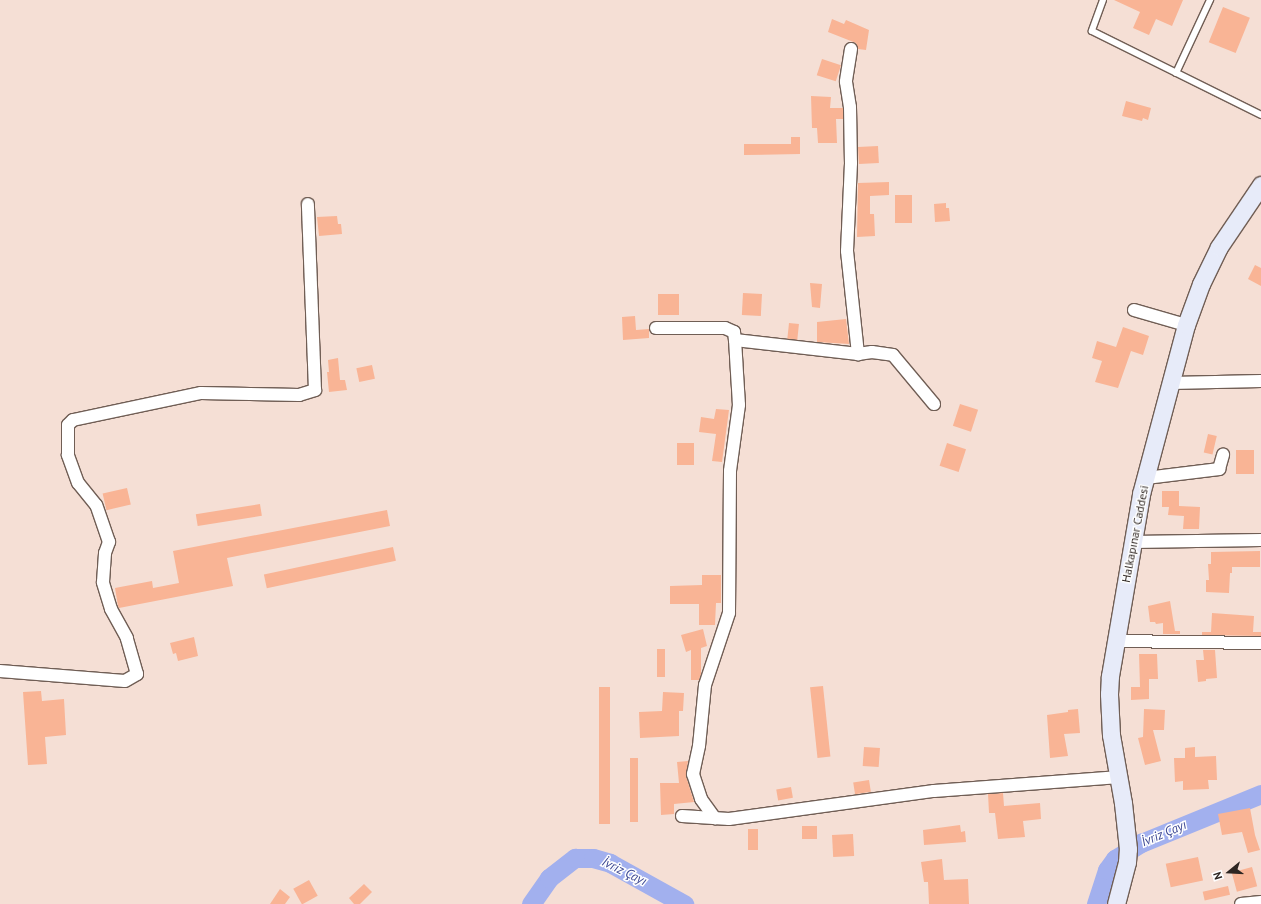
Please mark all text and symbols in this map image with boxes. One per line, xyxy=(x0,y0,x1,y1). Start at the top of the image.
street label: Halkapınar Caddesi xyxy=(1119,484,1151,584)
water label: İvriz Çayı xyxy=(1139,817,1189,851)
north arrow xyxy=(1209,852,1249,892)
water label: İvriz Çayı xyxy=(599,854,649,890)
text: N xyxy=(1210,870,1225,881)

